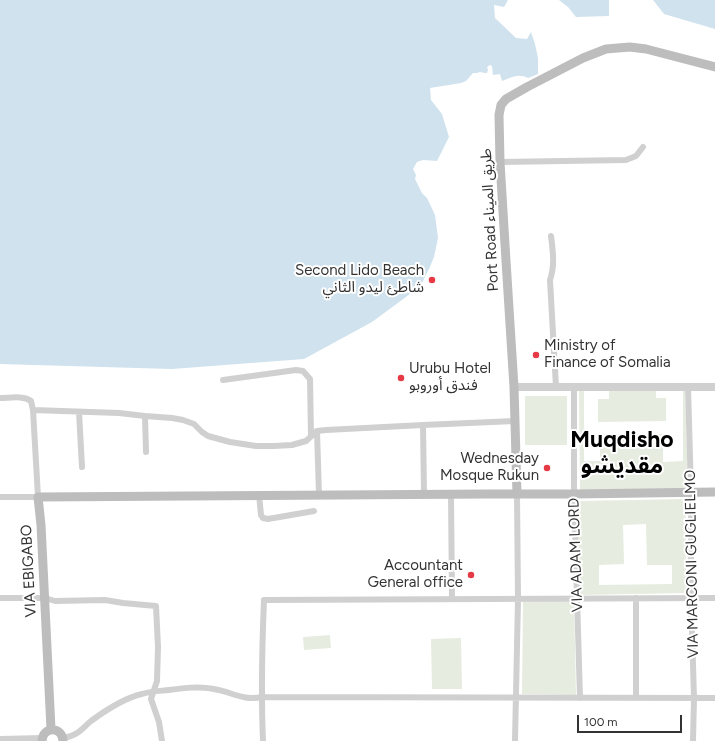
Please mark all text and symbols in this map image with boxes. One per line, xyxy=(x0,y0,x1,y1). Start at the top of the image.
street label: Port Road طريق الميناء xyxy=(477,148,503,292)
place label: Second Lido Beach شاطئ ليدو الثاني xyxy=(295,262,424,297)
marker: Second Lido Beach شاطئ ليدو الثاني xyxy=(427,275,437,285)
place label: Ministry of Finance of Somalia xyxy=(544,337,671,372)
marker: Ministry of Finance of Somalia xyxy=(531,350,541,360)
place label: Urubu Hotel فندق أوروبو xyxy=(409,360,491,395)
marker: Urubu Hotel فندق أوروبو xyxy=(396,373,406,383)
district label: Muqdisho مقديشو xyxy=(570,426,674,480)
place label: Wednesday Mosque Rukun xyxy=(440,450,539,485)
marker: Wednesday Mosque Rukun xyxy=(542,463,552,473)
street label: VIA MARCONI GUGLIELMO xyxy=(681,470,703,658)
street label: VIA ADAM LORD xyxy=(565,498,587,612)
street label: VIA EBIGABO xyxy=(18,524,40,618)
place label: Accountant General office xyxy=(368,557,463,592)
marker: Accountant General office xyxy=(466,570,476,580)
scale bar xyxy=(579,707,684,733)
text: 100 m xyxy=(584,715,618,729)

